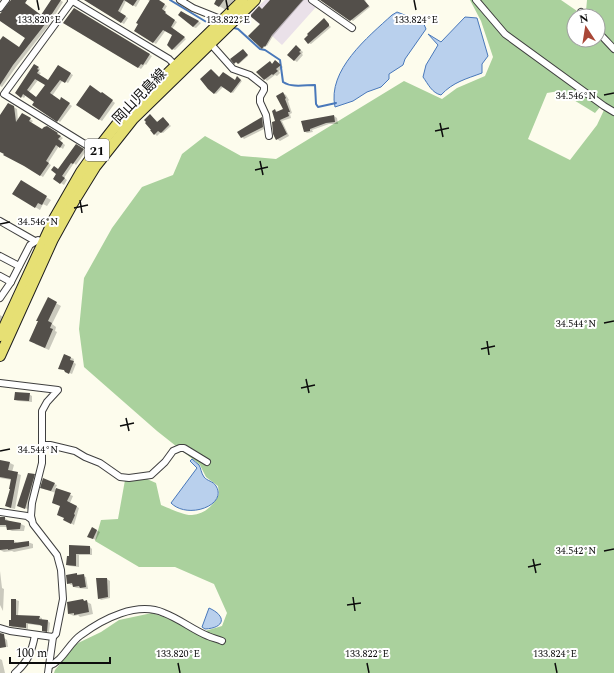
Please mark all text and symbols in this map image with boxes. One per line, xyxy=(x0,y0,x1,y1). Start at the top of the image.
north arrow xyxy=(566,8,606,48)
text: N xyxy=(578,9,590,28)
text: 133.820°E xyxy=(17,12,61,28)
text: 133.822°E xyxy=(206,12,250,28)
text: 133.824°E xyxy=(394,12,438,28)
street label: 岡山児島線 xyxy=(107,64,171,129)
text: 34.546°N xyxy=(556,88,596,104)
road number: 21 xyxy=(85,139,109,161)
text: 34.546°N xyxy=(18,214,58,230)
text: 34.544°N xyxy=(556,316,596,332)
text: 34.544°N xyxy=(18,442,58,458)
text: 34.542°N xyxy=(556,543,596,559)
scale bar xyxy=(10,639,110,665)
text: 100 m xyxy=(16,644,47,663)
text: 133.820°E xyxy=(156,646,200,662)
text: 133.822°E xyxy=(345,646,389,662)
text: 133.824°E xyxy=(533,646,577,662)

